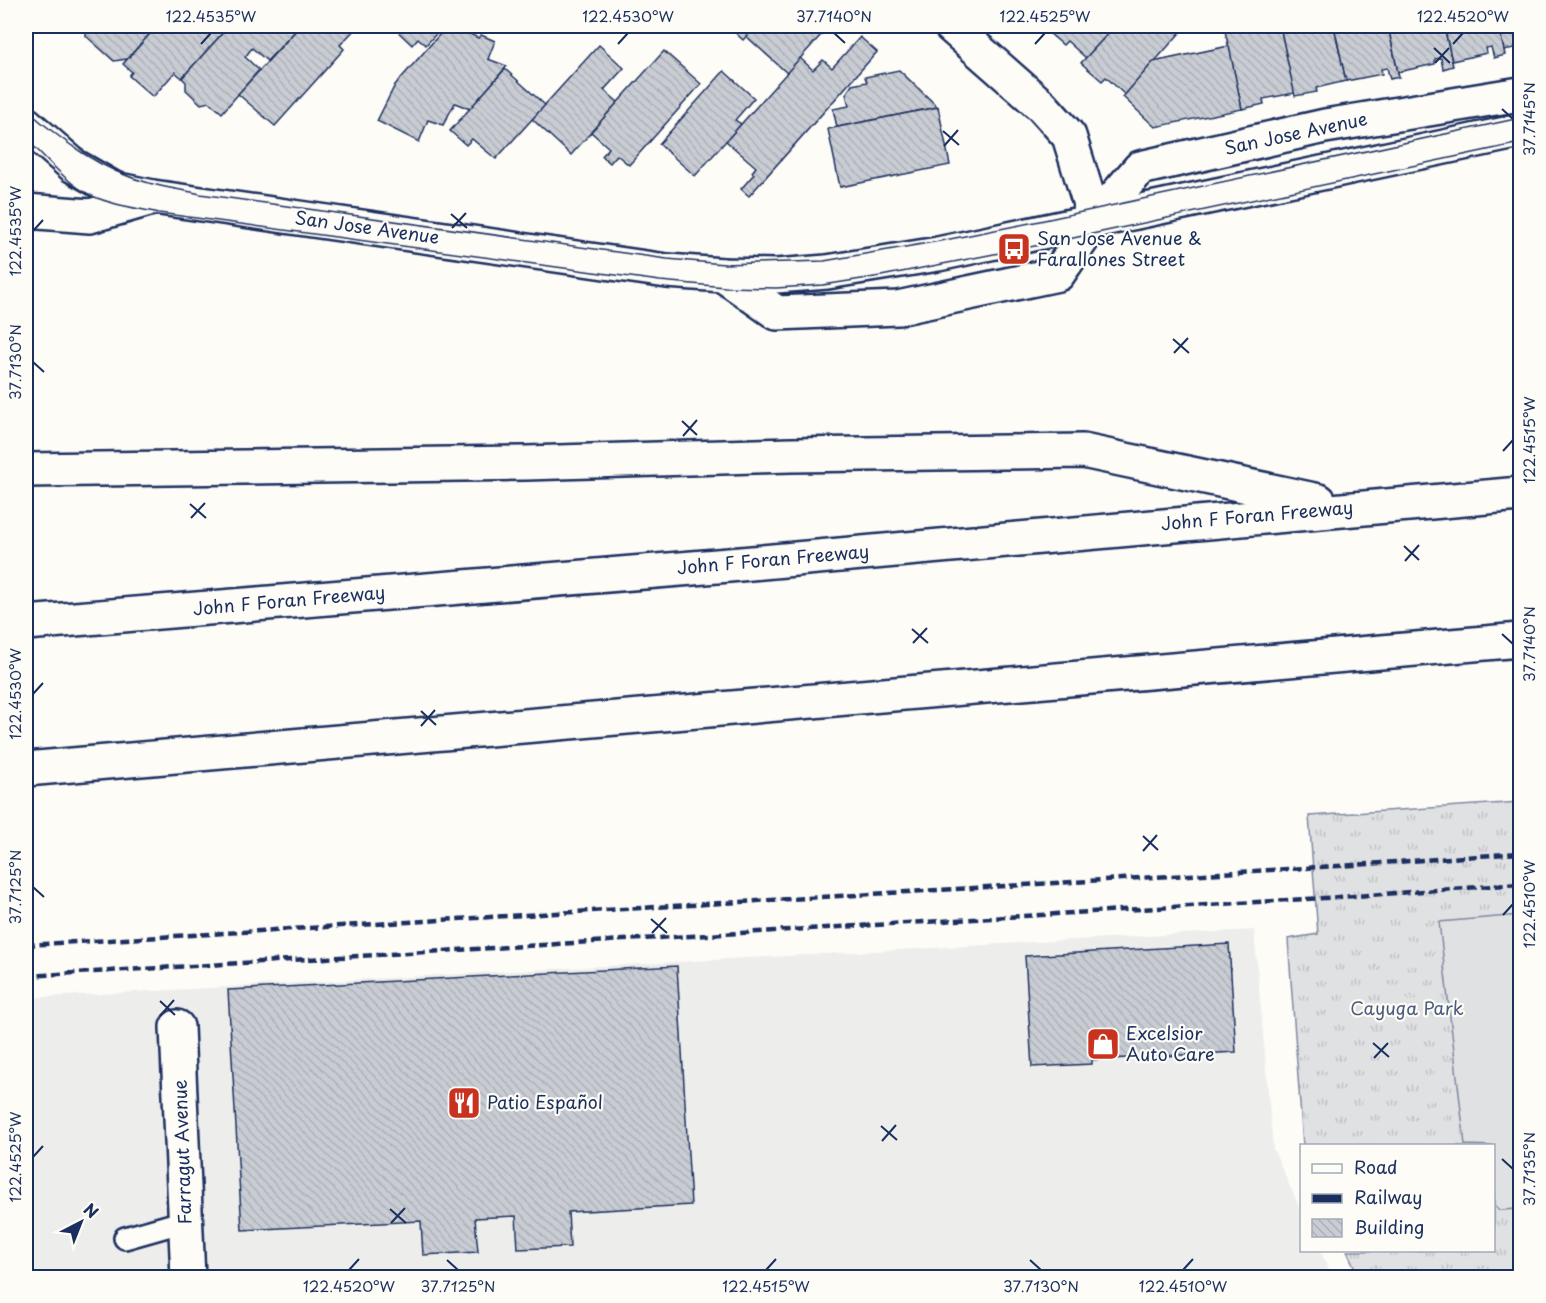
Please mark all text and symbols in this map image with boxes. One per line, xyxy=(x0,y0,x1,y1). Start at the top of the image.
text: 122.4535°W xyxy=(166,4,257,27)
text: 122.4530°W xyxy=(582,4,674,27)
text: 37.7140°N xyxy=(796,4,872,27)
text: 122.4525°W xyxy=(1000,4,1091,27)
text: 122.4520°W xyxy=(1417,4,1510,27)
text: 37.7145°N xyxy=(1517,82,1540,156)
street label: San Jose Avenue xyxy=(1222,104,1370,161)
text: 122.4535°W xyxy=(3,185,26,276)
street label: San Jose Avenue xyxy=(293,203,441,250)
place label: San Jose Avenue & Farallones Street xyxy=(1037,224,1202,272)
bus stop icon: San Jose Avenue & Farallones Street xyxy=(996,231,1032,267)
text: 37.7130°N xyxy=(3,324,26,400)
text: 122.4515°W xyxy=(1517,396,1540,484)
street label: John F Foran Freeway xyxy=(1160,493,1354,536)
street label: John F Foran Freeway xyxy=(676,537,870,580)
street label: John F Foran Freeway xyxy=(192,578,386,621)
text: 37.7140°N xyxy=(1517,606,1540,682)
text: 122.4530°W xyxy=(3,648,26,740)
text: 37.7125°N xyxy=(3,850,26,924)
text: 122.4510°W xyxy=(1517,859,1540,948)
park label: Cayuga Park xyxy=(1350,994,1464,1021)
place label: Excelsior Auto Care xyxy=(1126,1019,1215,1067)
shop icon: Excelsior Auto Care xyxy=(1085,1026,1121,1062)
street label: Farragut Avenue xyxy=(165,1079,198,1225)
restaurant icon: Patio Español xyxy=(446,1085,482,1121)
place label: Patio Español xyxy=(487,1088,603,1115)
text: 122.4525°W xyxy=(3,1111,26,1202)
text: 37.7135°N xyxy=(1517,1132,1540,1206)
legend xyxy=(1300,1144,1495,1252)
text: Road xyxy=(1354,1153,1398,1180)
text: Railway xyxy=(1354,1183,1422,1210)
north arrow xyxy=(51,1192,111,1252)
text: N xyxy=(79,1197,104,1223)
text: Building xyxy=(1354,1213,1424,1240)
text: 122.4520°W xyxy=(303,1274,396,1297)
text: 37.7125°N xyxy=(421,1274,495,1297)
text: 122.4515°W xyxy=(722,1274,810,1297)
text: 37.7130°N xyxy=(1003,1274,1079,1297)
text: 122.4510°W xyxy=(1139,1274,1228,1297)

